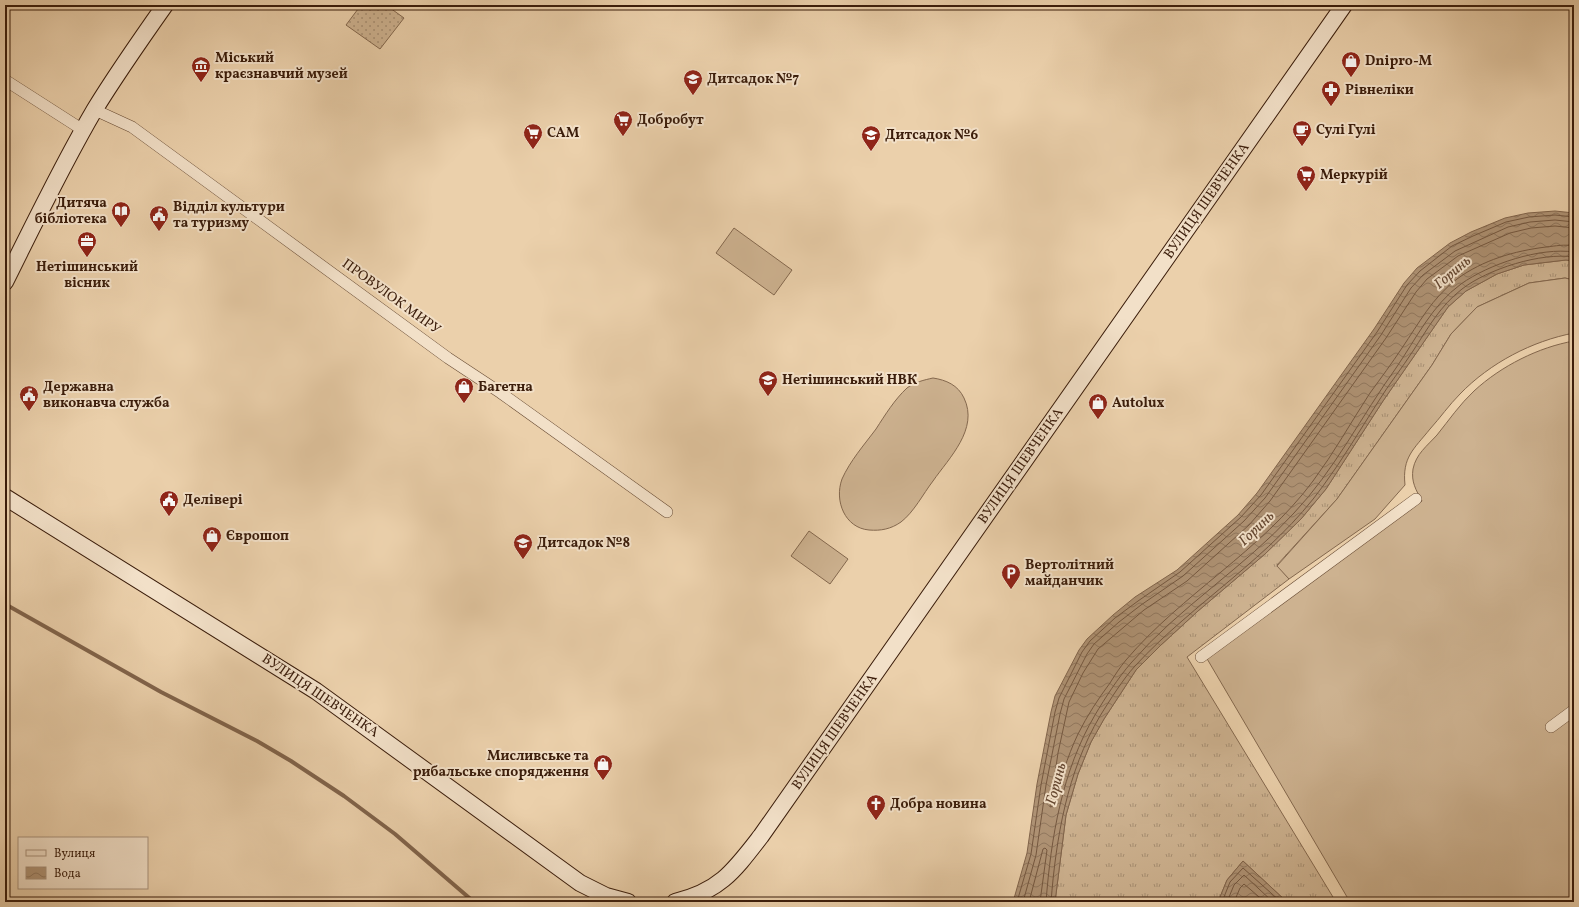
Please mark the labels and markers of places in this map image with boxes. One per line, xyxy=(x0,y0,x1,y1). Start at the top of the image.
place label: Міський краєзнавчий музей xyxy=(215,49,348,84)
shop icon: Dnipro-M xyxy=(1340,50,1362,78)
place label: Dnipro-M xyxy=(1365,52,1432,71)
museum icon: Міський краєзнавчий музей xyxy=(190,55,212,83)
school or university icon: Дитсадок №7 xyxy=(682,68,704,96)
place label: Дитсадок №7 xyxy=(707,70,799,89)
pharmacy icon: Рівнеліки xyxy=(1320,79,1342,107)
place label: Рівнеліки xyxy=(1345,81,1414,100)
supermarket icon: Добробут xyxy=(612,109,634,137)
place label: Добробут xyxy=(637,111,704,130)
cafe icon: Сулі Гулі xyxy=(1291,119,1313,147)
place label: Сулі Гулі xyxy=(1316,121,1376,140)
supermarket icon: САМ xyxy=(522,122,544,150)
place label: САМ xyxy=(547,124,580,143)
school or university icon: Дитсадок №6 xyxy=(860,124,882,152)
place label: Дитсадок №6 xyxy=(885,126,978,145)
supermarket icon: Меркурій xyxy=(1295,164,1317,192)
place label: Меркурій xyxy=(1320,166,1388,185)
place label: Дитяча бібліотека xyxy=(35,194,107,229)
place label: Відділ культури та туризму xyxy=(173,198,285,233)
library icon: Дитяча бібліотека xyxy=(110,200,132,228)
public building icon: Відділ культури та туризму xyxy=(148,204,170,232)
office icon: Нетішинський вісник xyxy=(76,230,98,258)
place label: Нетішинський вісник xyxy=(36,258,138,293)
school or university icon: Нетішинський НВК xyxy=(757,369,779,397)
place label: Нетішинський НВК xyxy=(782,371,917,390)
shop icon: Багетна xyxy=(453,376,475,404)
place label: Державна виконавча служба xyxy=(43,378,170,413)
place label: Багетна xyxy=(478,378,533,397)
public building icon: Державна виконавча служба xyxy=(18,384,40,412)
shop icon: Autolux xyxy=(1087,392,1109,420)
place label: Autolux xyxy=(1112,394,1165,413)
public building icon: Делівері xyxy=(158,489,180,517)
place label: Делівері xyxy=(183,491,243,510)
shop icon: Єврошоп xyxy=(201,525,223,553)
place label: Єврошоп xyxy=(226,527,289,546)
school or university icon: Дитсадок №8 xyxy=(512,532,534,560)
place label: Дитсадок №8 xyxy=(537,534,630,553)
place label: Вертолітний майданчик xyxy=(1025,556,1114,591)
parking icon: Вертолітний майданчик xyxy=(1000,562,1022,590)
place label: Мисливське та рибальське спорядження xyxy=(413,747,589,782)
shop icon: Мисливське та рибальське спорядження xyxy=(592,753,614,781)
church icon: Добра новина xyxy=(865,793,887,821)
place label: Добра новина xyxy=(890,795,987,814)

